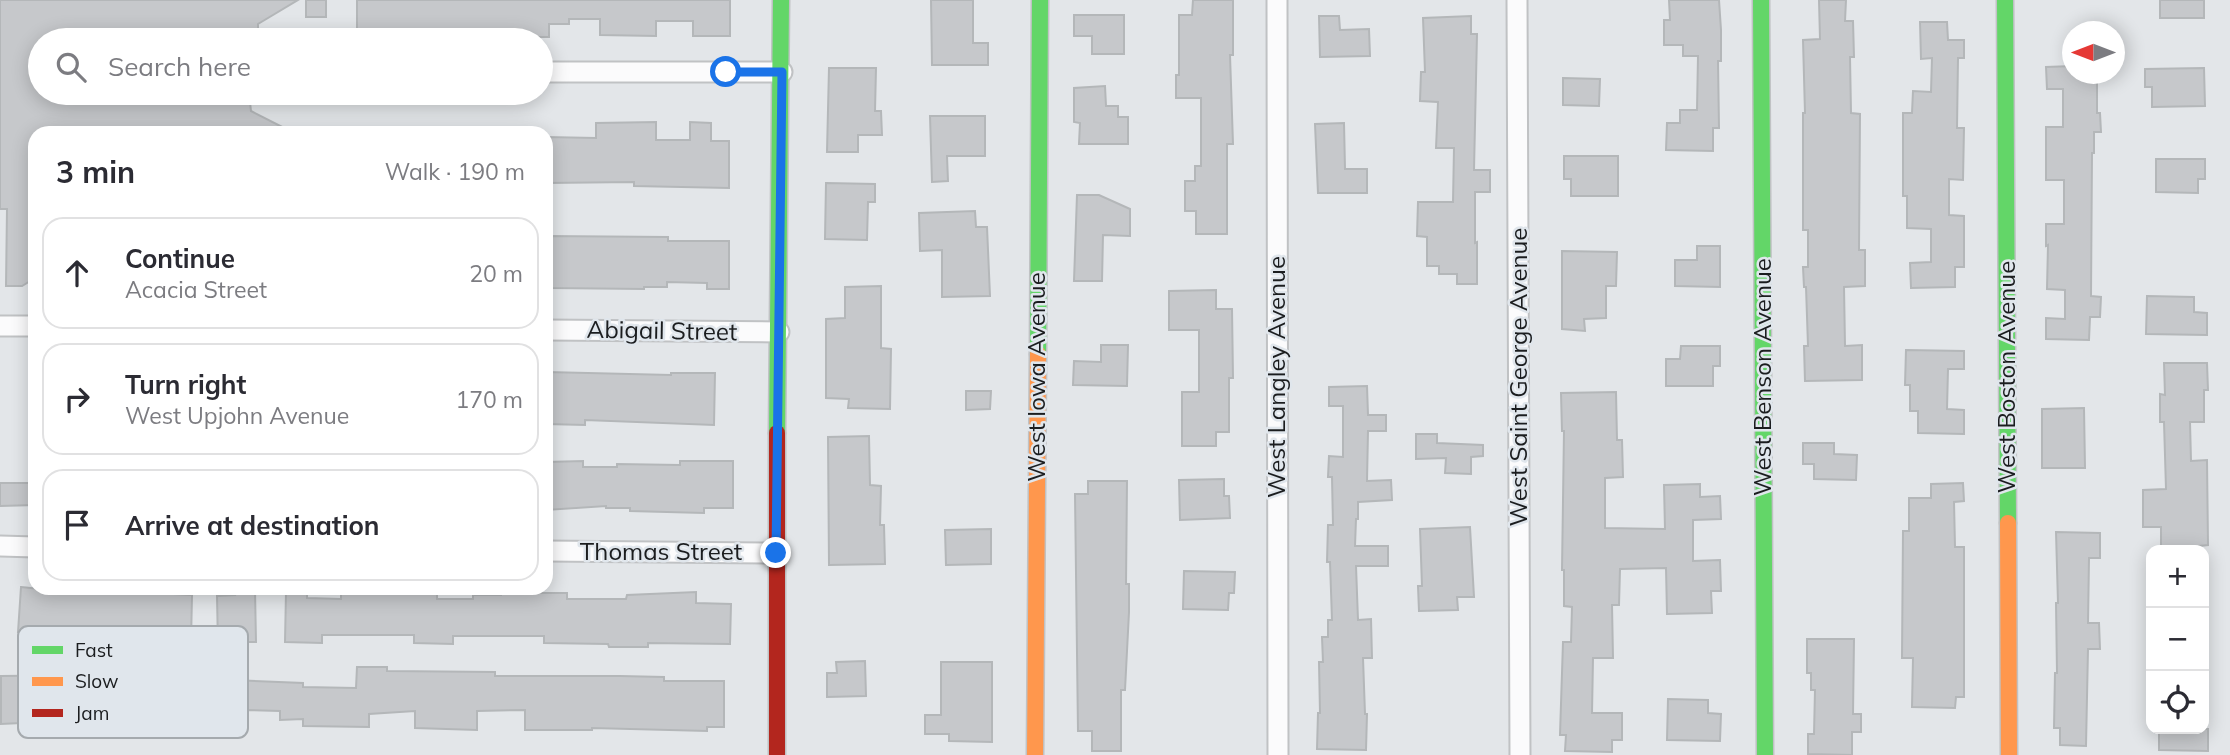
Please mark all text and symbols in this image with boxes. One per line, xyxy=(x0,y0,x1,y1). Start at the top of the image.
north arrow xyxy=(2062,21,2125,84)
search box xyxy=(28,28,553,105)
icon: search xyxy=(52,48,90,86)
text: Search here xyxy=(108,50,251,83)
route start xyxy=(710,56,741,87)
text: 3 min xyxy=(56,153,135,191)
text: Walk · 190 m xyxy=(385,157,525,186)
street label: West Saint George Avenue xyxy=(1503,228,1533,526)
text: Continue xyxy=(125,242,235,275)
icon: ahead xyxy=(58,254,96,292)
street label: West Langley Avenue xyxy=(1261,256,1291,498)
street label: West Benson Avenue xyxy=(1747,258,1777,496)
text: 20 m xyxy=(469,259,523,288)
street label: West Boston Avenue xyxy=(1991,261,2021,493)
street label: West Iowa Avenue xyxy=(1021,272,1051,482)
text: Acacia Street xyxy=(125,275,267,304)
street label: Abigail Street xyxy=(586,314,738,346)
text: Turn right xyxy=(125,368,246,401)
icon: right xyxy=(58,380,96,418)
text: 170 m xyxy=(455,385,523,414)
text: West Upjohn Avenue xyxy=(125,401,349,430)
icon: arrive xyxy=(58,506,96,544)
text: Arrive at destination xyxy=(125,509,380,542)
street label: Thomas Street xyxy=(580,536,742,566)
route end xyxy=(760,537,791,568)
map controls xyxy=(2146,545,2209,734)
button: + xyxy=(2146,545,2209,608)
button: − xyxy=(2146,608,2209,671)
legend xyxy=(18,626,248,738)
text: Fast xyxy=(75,638,113,662)
text: Slow xyxy=(75,669,119,693)
button: locate xyxy=(2146,671,2209,734)
text: Jam xyxy=(75,701,109,725)

